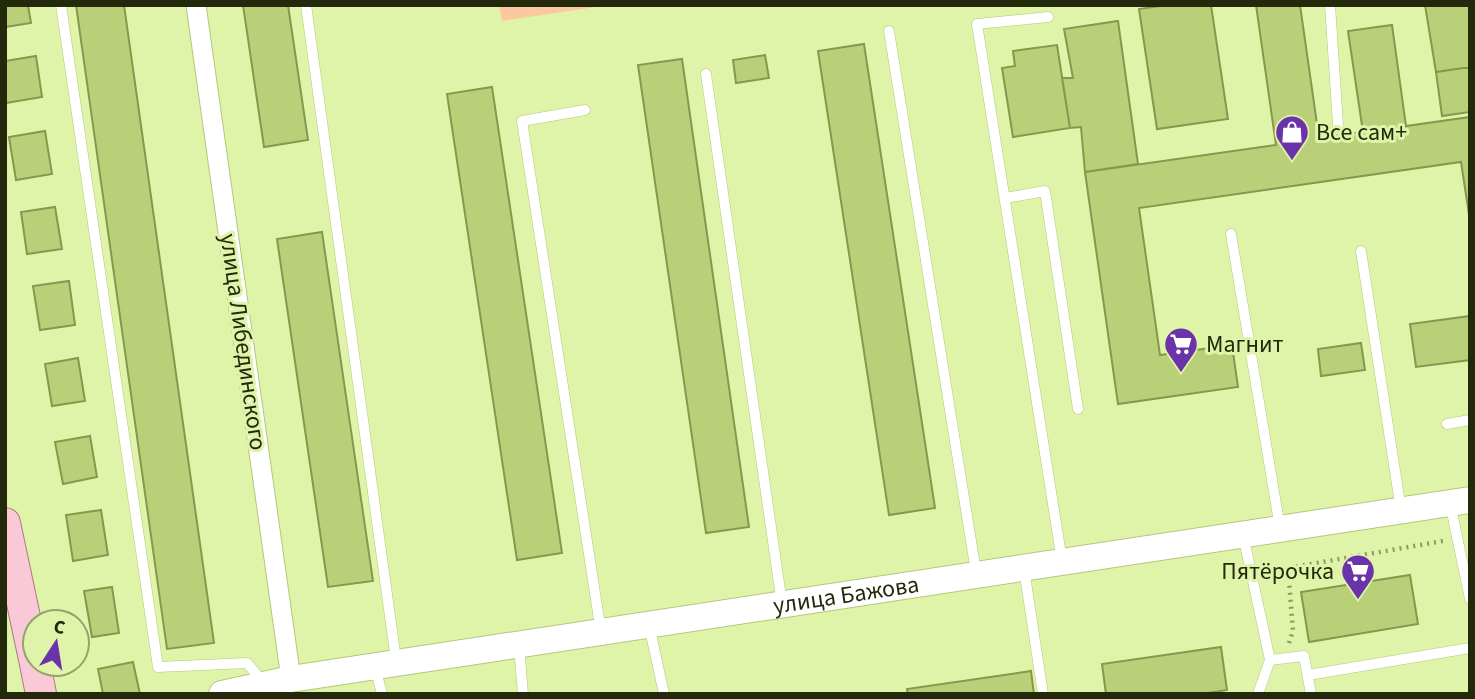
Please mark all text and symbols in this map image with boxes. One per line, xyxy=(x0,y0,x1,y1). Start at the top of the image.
shop icon: Все сам+ xyxy=(1273,113,1311,162)
place label: Все сам+ xyxy=(1316,115,1407,150)
street label: улица Либединского xyxy=(210,231,276,453)
supermarket icon: Магнит xyxy=(1162,325,1200,374)
place label: Магнит xyxy=(1206,327,1284,362)
supermarket icon: Пятёрочка xyxy=(1339,552,1377,601)
place label: Пятёрочка xyxy=(1221,554,1334,589)
street label: улица Бажова xyxy=(771,566,921,623)
north arrow xyxy=(21,608,91,678)
text: С xyxy=(51,613,67,642)

